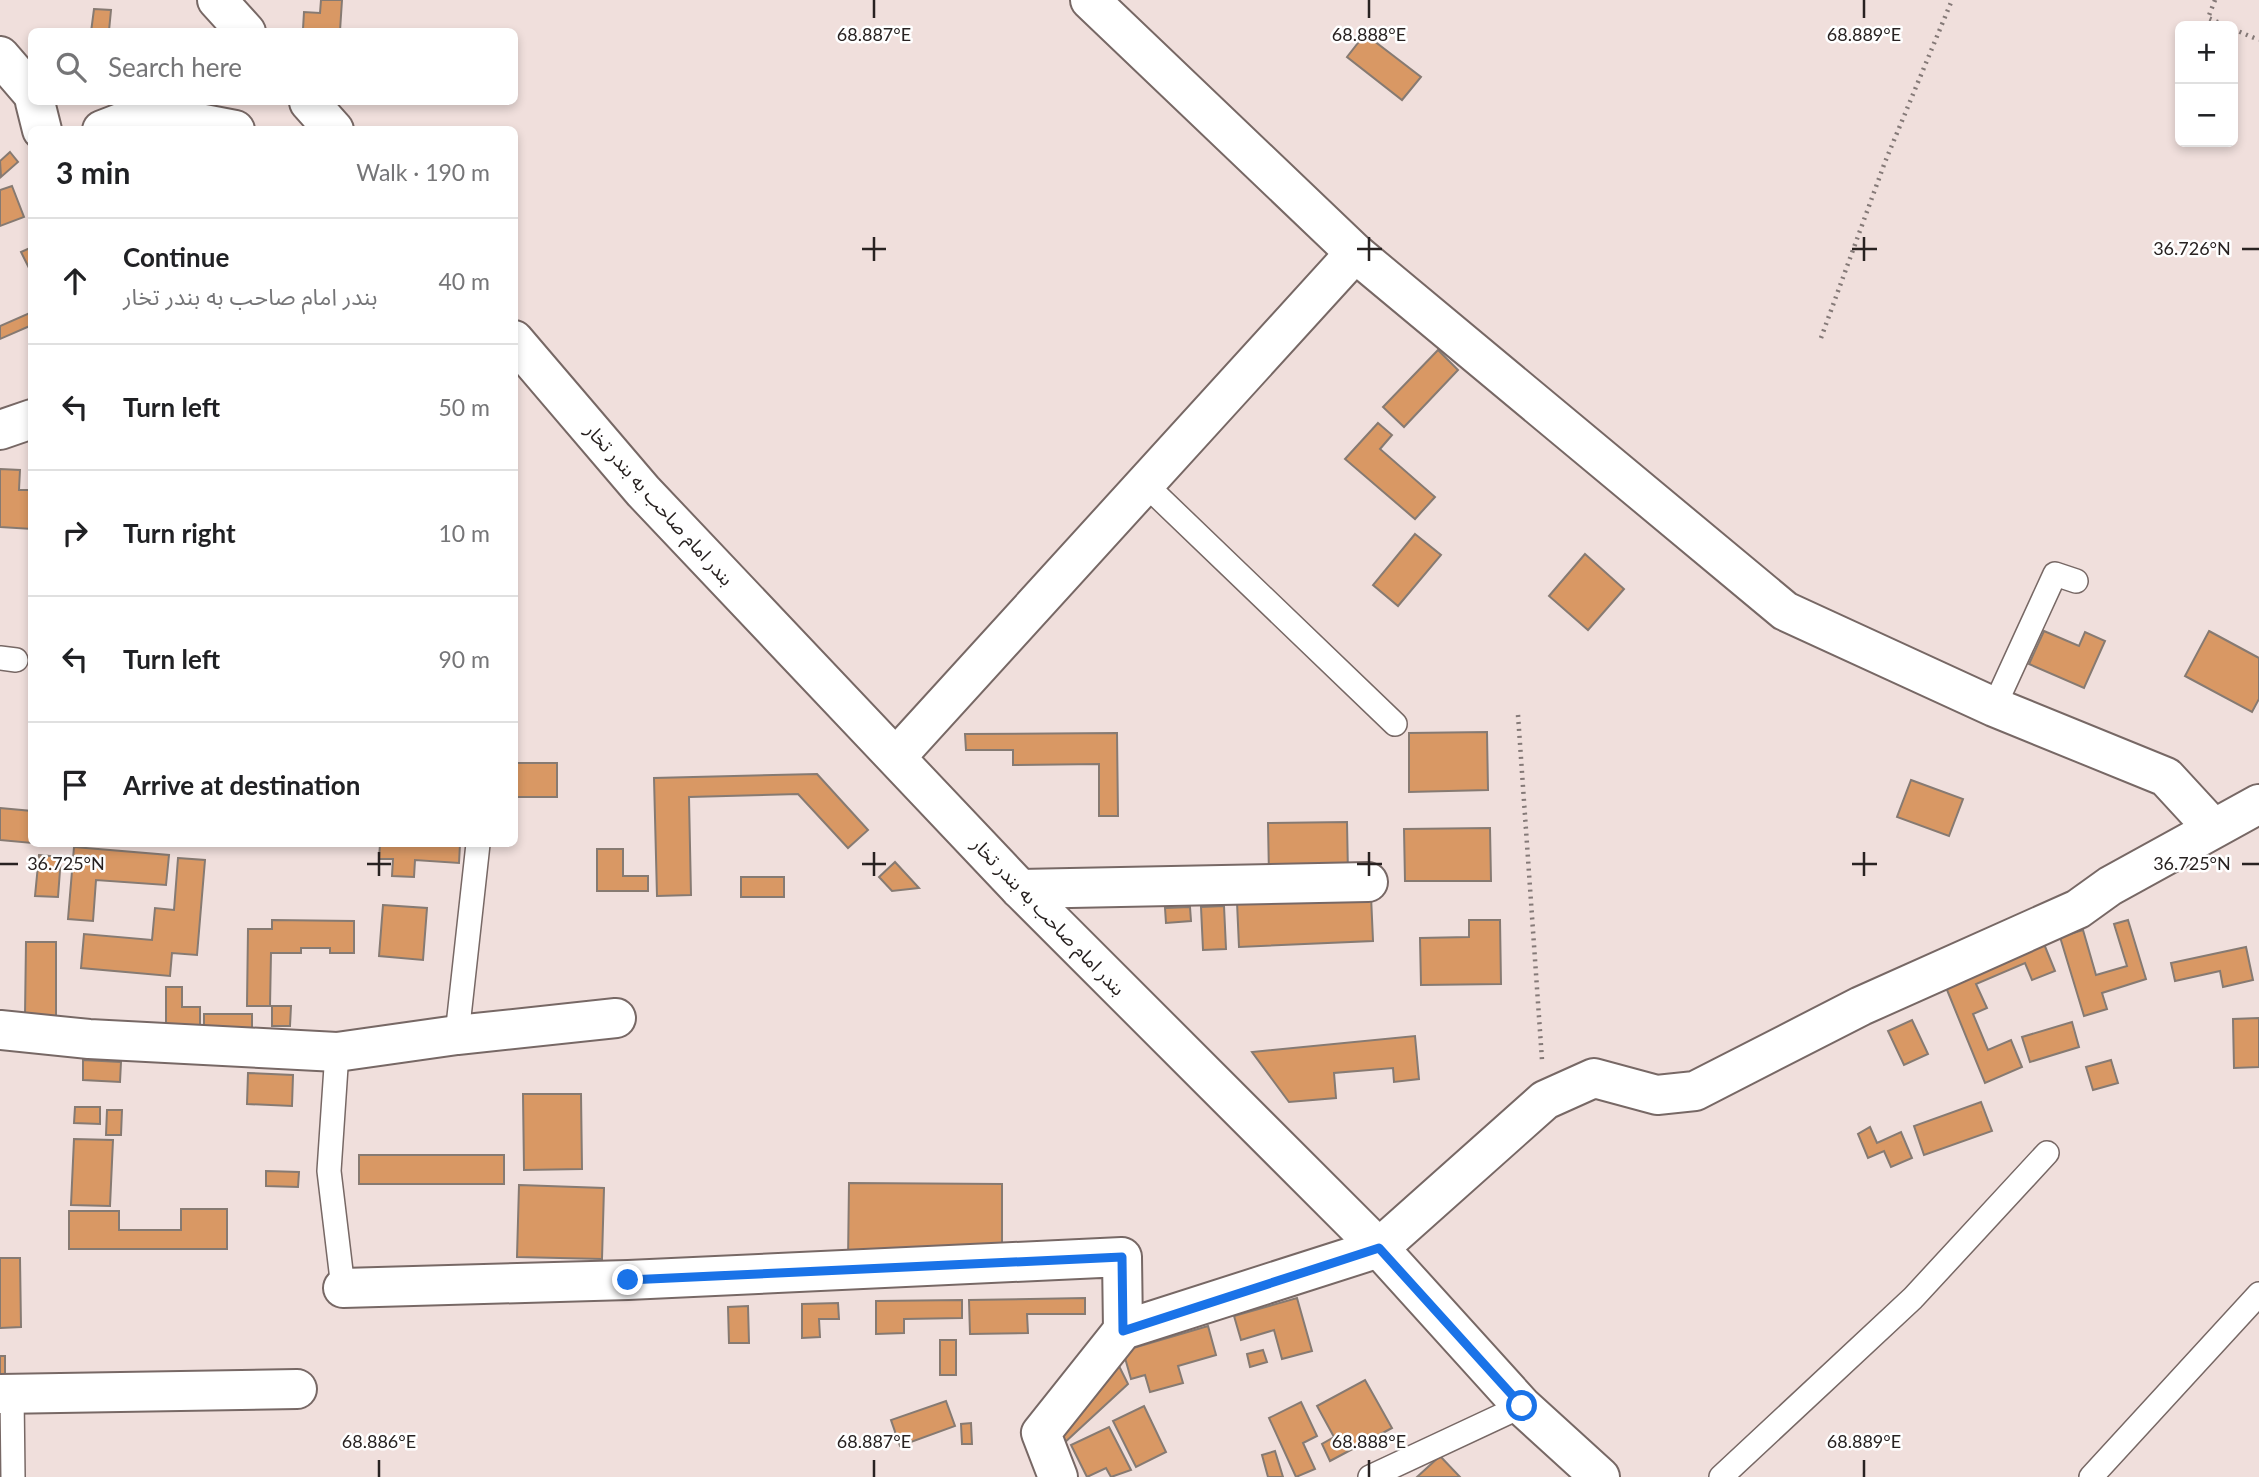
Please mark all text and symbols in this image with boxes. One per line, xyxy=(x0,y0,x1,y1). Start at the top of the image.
map controls xyxy=(2175,21,2238,147)
button: + xyxy=(2175,21,2238,84)
text: 68.887°E xyxy=(837,23,911,45)
text: 68.888°E xyxy=(1332,23,1406,45)
text: 68.889°E xyxy=(1827,23,1901,45)
search box xyxy=(28,28,518,105)
icon: search xyxy=(52,48,90,86)
text: Search here xyxy=(108,51,242,83)
button: − xyxy=(2175,84,2238,147)
text: 3 min xyxy=(56,154,130,190)
text: Walk · 190 m xyxy=(356,158,490,186)
text: 36.726°N xyxy=(2153,237,2231,259)
text: Continue xyxy=(123,241,229,273)
icon: ahead xyxy=(56,262,94,300)
text: 40 m xyxy=(439,267,490,295)
text: بندر امام صاحب به بندر تخار xyxy=(123,282,378,310)
icon: left xyxy=(56,388,94,426)
text: Turn left xyxy=(123,391,220,423)
text: 50 m xyxy=(439,393,490,421)
street label: بندر امام صاحب به بندر تخار xyxy=(577,417,739,592)
icon: right xyxy=(56,514,94,552)
text: Turn right xyxy=(123,517,236,549)
text: 10 m xyxy=(439,519,490,547)
icon: left xyxy=(56,640,94,678)
text: Turn left xyxy=(123,643,220,675)
text: 90 m xyxy=(439,645,490,673)
icon: arrive xyxy=(56,766,94,804)
text: Arrive at destination xyxy=(123,769,360,801)
street label: بندر امام صاحب به بندر تخار xyxy=(964,832,1130,1002)
text: 36.725°N xyxy=(27,852,105,874)
text: 36.725°N xyxy=(2153,852,2231,874)
route end xyxy=(612,1264,643,1295)
route start xyxy=(1506,1390,1537,1421)
text: 68.886°E xyxy=(342,1430,416,1452)
text: 68.887°E xyxy=(837,1430,911,1452)
text: 68.888°E xyxy=(1332,1430,1406,1452)
text: 68.889°E xyxy=(1827,1430,1901,1452)

